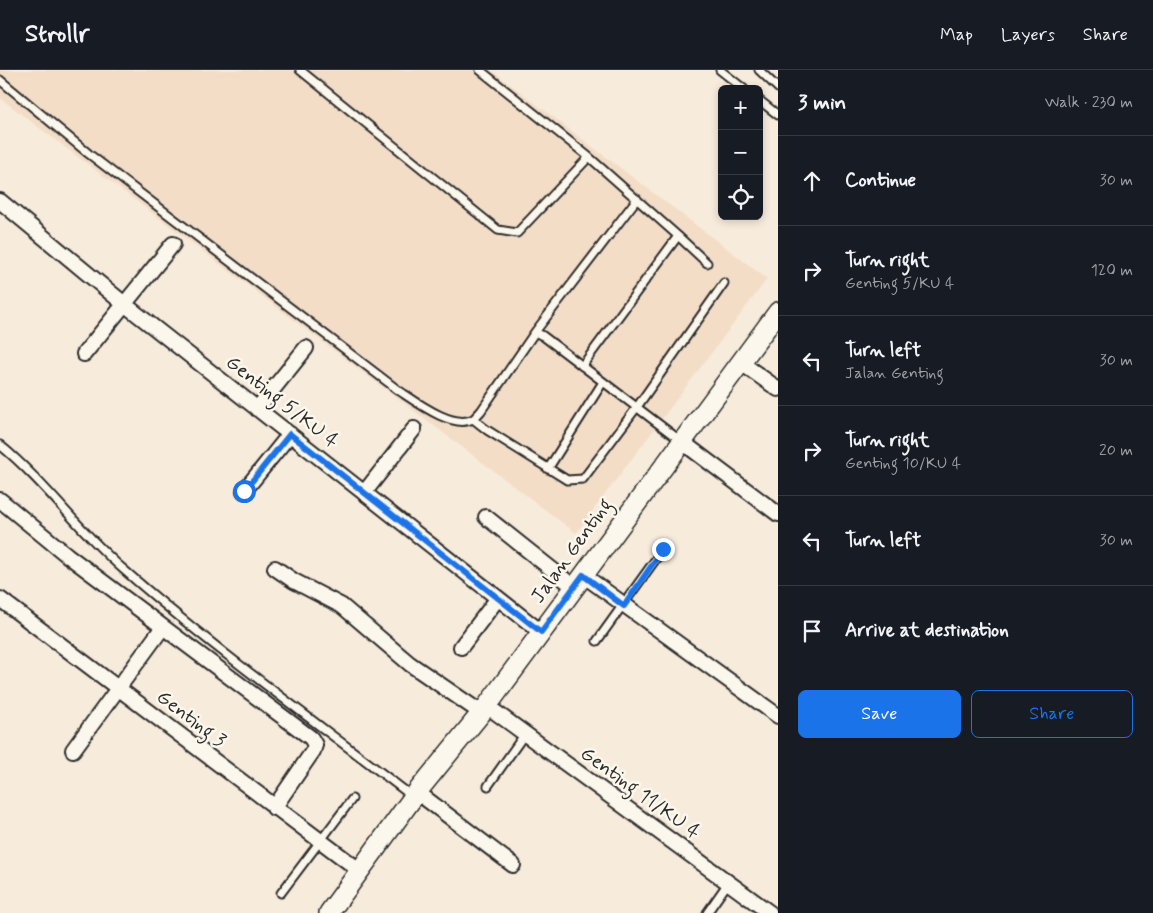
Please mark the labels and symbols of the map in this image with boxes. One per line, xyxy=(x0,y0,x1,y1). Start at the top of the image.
street label: Genting 5/KU 4 xyxy=(219,349,344,457)
route start xyxy=(233,480,256,503)
street label: Jalan Genting xyxy=(525,493,621,610)
route end xyxy=(652,538,675,561)
street label: Genting 3 xyxy=(149,684,231,756)
street label: Genting 11/KU 4 xyxy=(573,740,706,848)

